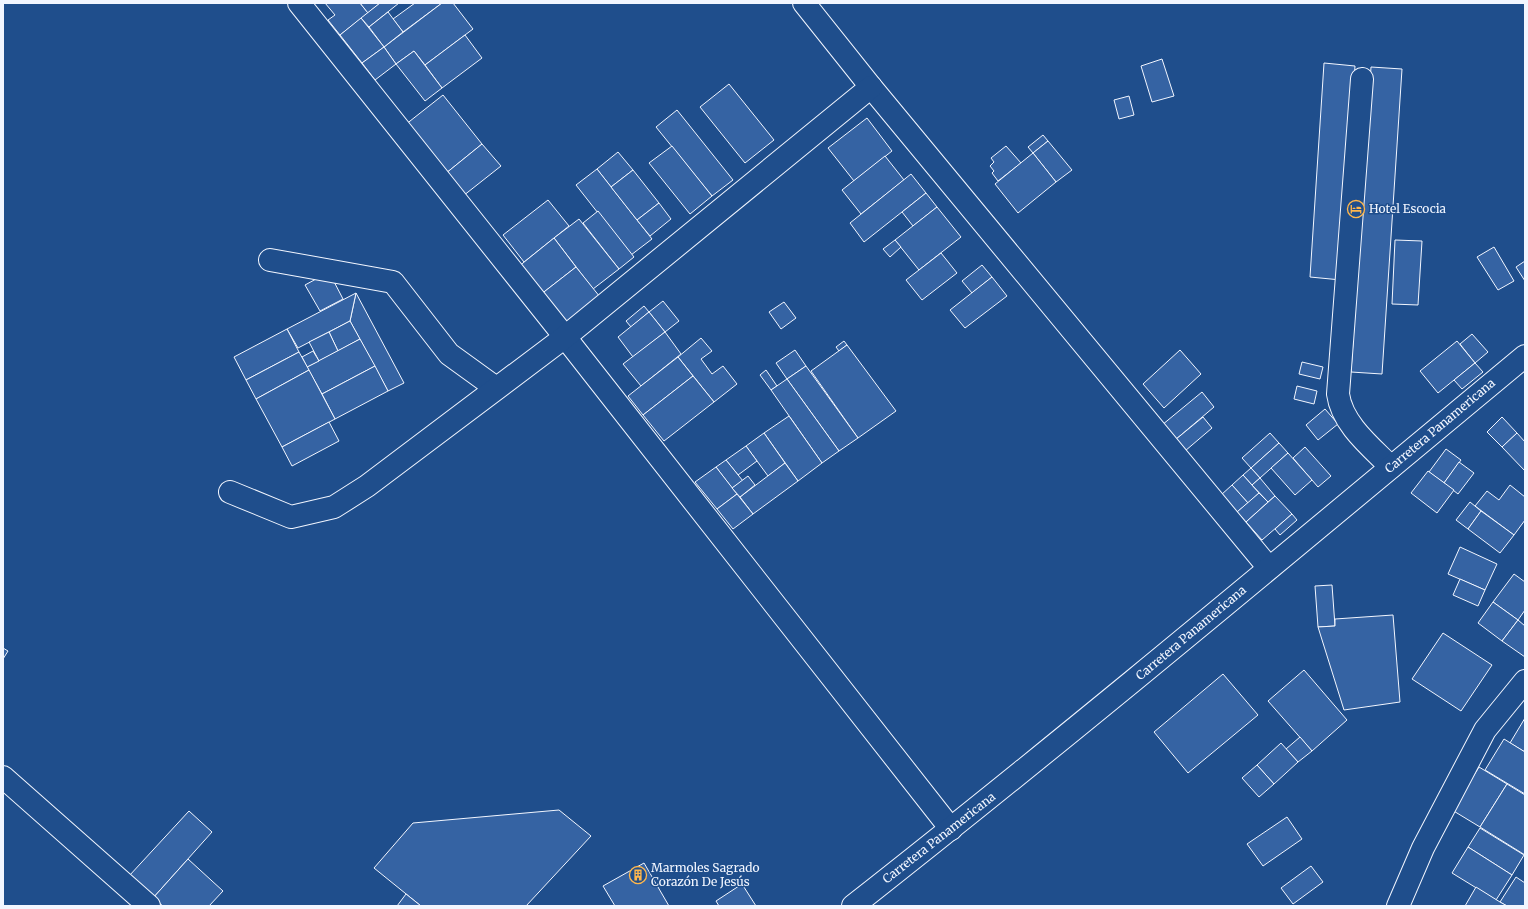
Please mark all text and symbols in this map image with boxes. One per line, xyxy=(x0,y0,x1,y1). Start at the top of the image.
hotel icon: Hotel Escocia xyxy=(1346,199,1366,219)
place label: Hotel Escocia xyxy=(1369,201,1447,216)
street label: Carretera Panamericana xyxy=(1382,375,1498,476)
street label: Carretera Panamericana xyxy=(1133,582,1249,683)
street label: Carretera Panamericana xyxy=(879,789,999,886)
place label: Marmoles Sagrado Corazón De Jesús xyxy=(651,860,760,889)
building icon: Marmoles Sagrado Corazón De Jesús xyxy=(628,865,648,885)

